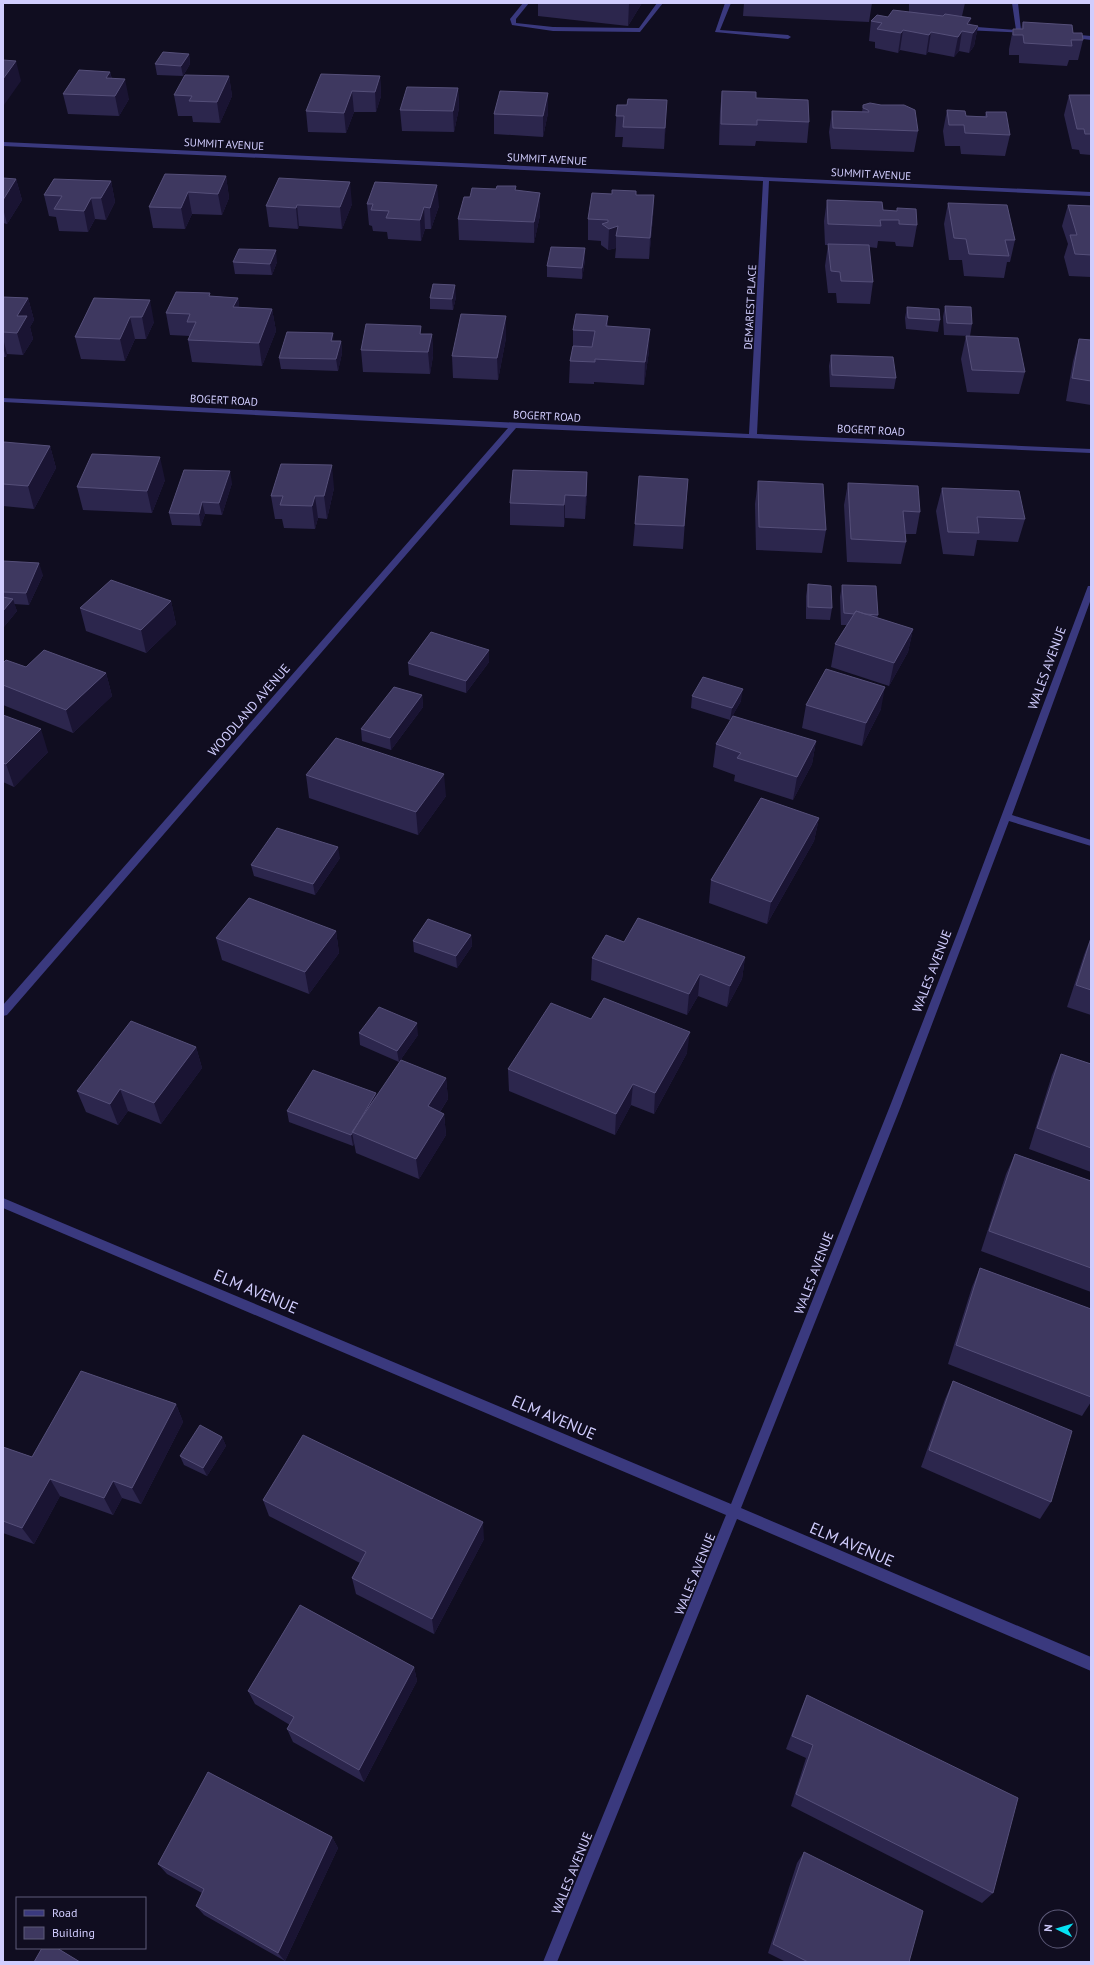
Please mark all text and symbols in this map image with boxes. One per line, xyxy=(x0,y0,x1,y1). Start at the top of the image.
street label: SUMMIT AVENUE xyxy=(183,135,265,153)
street label: SUMMIT AVENUE xyxy=(506,150,588,168)
street label: SUMMIT AVENUE xyxy=(830,165,912,183)
street label: DEMAREST PLACE xyxy=(741,264,759,350)
street label: BOGERT ROAD xyxy=(190,391,258,409)
street label: BOGERT ROAD xyxy=(513,407,581,425)
street label: BOGERT ROAD xyxy=(837,421,905,439)
street label: WALES AVENUE xyxy=(1024,624,1070,712)
street label: WOODLAND AVENUE xyxy=(204,660,294,760)
street label: WALES AVENUE xyxy=(908,927,956,1015)
street label: WALES AVENUE xyxy=(790,1229,838,1317)
street label: ELM AVENUE xyxy=(211,1264,301,1318)
street label: ELM AVENUE xyxy=(509,1390,599,1444)
street label: ELM AVENUE xyxy=(807,1517,897,1571)
street label: WALES AVENUE xyxy=(671,1530,719,1618)
street label: WALES AVENUE xyxy=(548,1829,596,1917)
legend xyxy=(16,1897,146,1949)
text: Road xyxy=(52,1905,77,1920)
north arrow xyxy=(1038,1909,1078,1949)
text: N xyxy=(1041,1924,1055,1932)
text: Building xyxy=(52,1925,95,1940)

